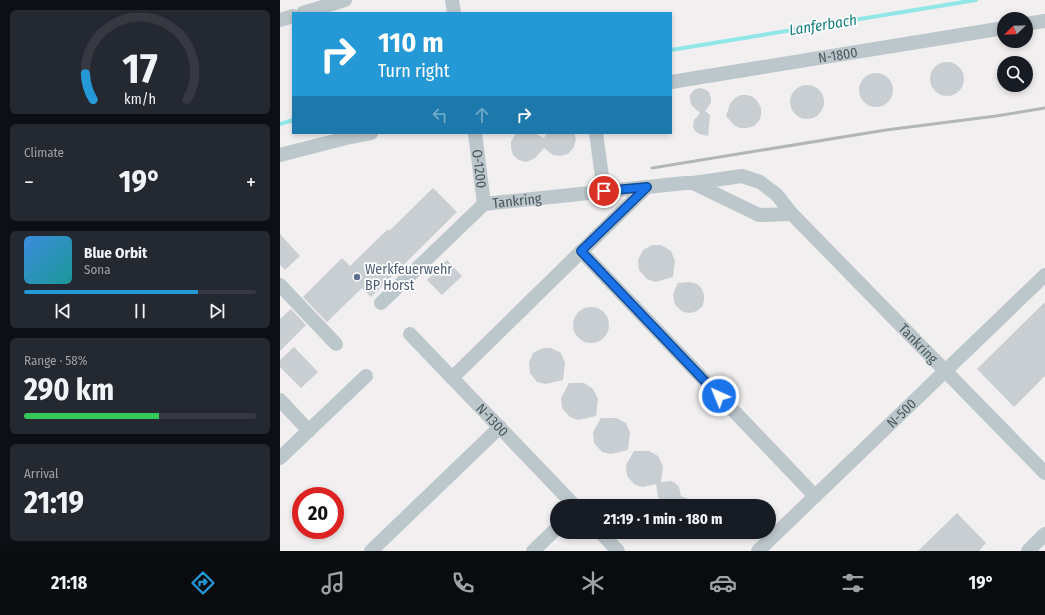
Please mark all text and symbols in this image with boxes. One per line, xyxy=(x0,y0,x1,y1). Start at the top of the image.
water label: Lanferbach xyxy=(788,11,858,39)
north arrow xyxy=(997,12,1033,48)
map controls xyxy=(997,12,1033,92)
text: 110 m xyxy=(378,26,444,59)
icon: right xyxy=(312,28,364,80)
street label: N-1800 xyxy=(817,43,859,67)
text: 17 xyxy=(122,44,158,94)
button: search xyxy=(997,56,1033,92)
text: Turn right xyxy=(378,60,450,82)
text: km/h xyxy=(124,91,156,108)
icon: left xyxy=(429,104,451,126)
icon: ahead xyxy=(471,104,493,126)
icon: right xyxy=(513,104,535,126)
text: Climate xyxy=(24,145,64,160)
street label: O-1200 xyxy=(469,148,490,189)
text: 19° xyxy=(119,164,161,200)
text: − xyxy=(24,169,34,196)
text: + xyxy=(246,169,256,196)
pin xyxy=(587,174,621,208)
icon: arrive xyxy=(593,180,615,202)
street label: Tankring xyxy=(492,190,543,212)
text: Blue Orbit xyxy=(84,244,147,262)
place label: Werkfeuerwehr BP Horst xyxy=(365,261,452,294)
text: Sona xyxy=(84,262,111,277)
marker: Werkfeuerwehr BP Horst xyxy=(352,272,362,282)
icon: previous xyxy=(52,300,74,322)
icon: pause xyxy=(129,300,151,322)
icon: next xyxy=(206,300,228,322)
street label: Tankring xyxy=(895,320,942,367)
text: Range · 58% xyxy=(24,353,88,368)
text: 290 km xyxy=(24,372,114,408)
position arrow xyxy=(698,375,740,417)
street label: N-500 xyxy=(883,395,920,431)
street label: N-1300 xyxy=(473,400,512,440)
text: Arrival xyxy=(24,466,58,481)
text: 21:19 xyxy=(24,485,84,521)
speed limit sign: 20 xyxy=(292,487,344,539)
text: 21:19 · 1 min · 180 m xyxy=(603,510,723,528)
icon: directions xyxy=(189,569,217,597)
icon: music xyxy=(319,569,347,597)
icon: phone xyxy=(449,569,477,597)
icon: climate xyxy=(579,569,607,597)
icon: car xyxy=(709,569,737,597)
icon: filters xyxy=(839,569,867,597)
text: 21:18 xyxy=(51,572,87,594)
text: 19° xyxy=(969,572,994,594)

